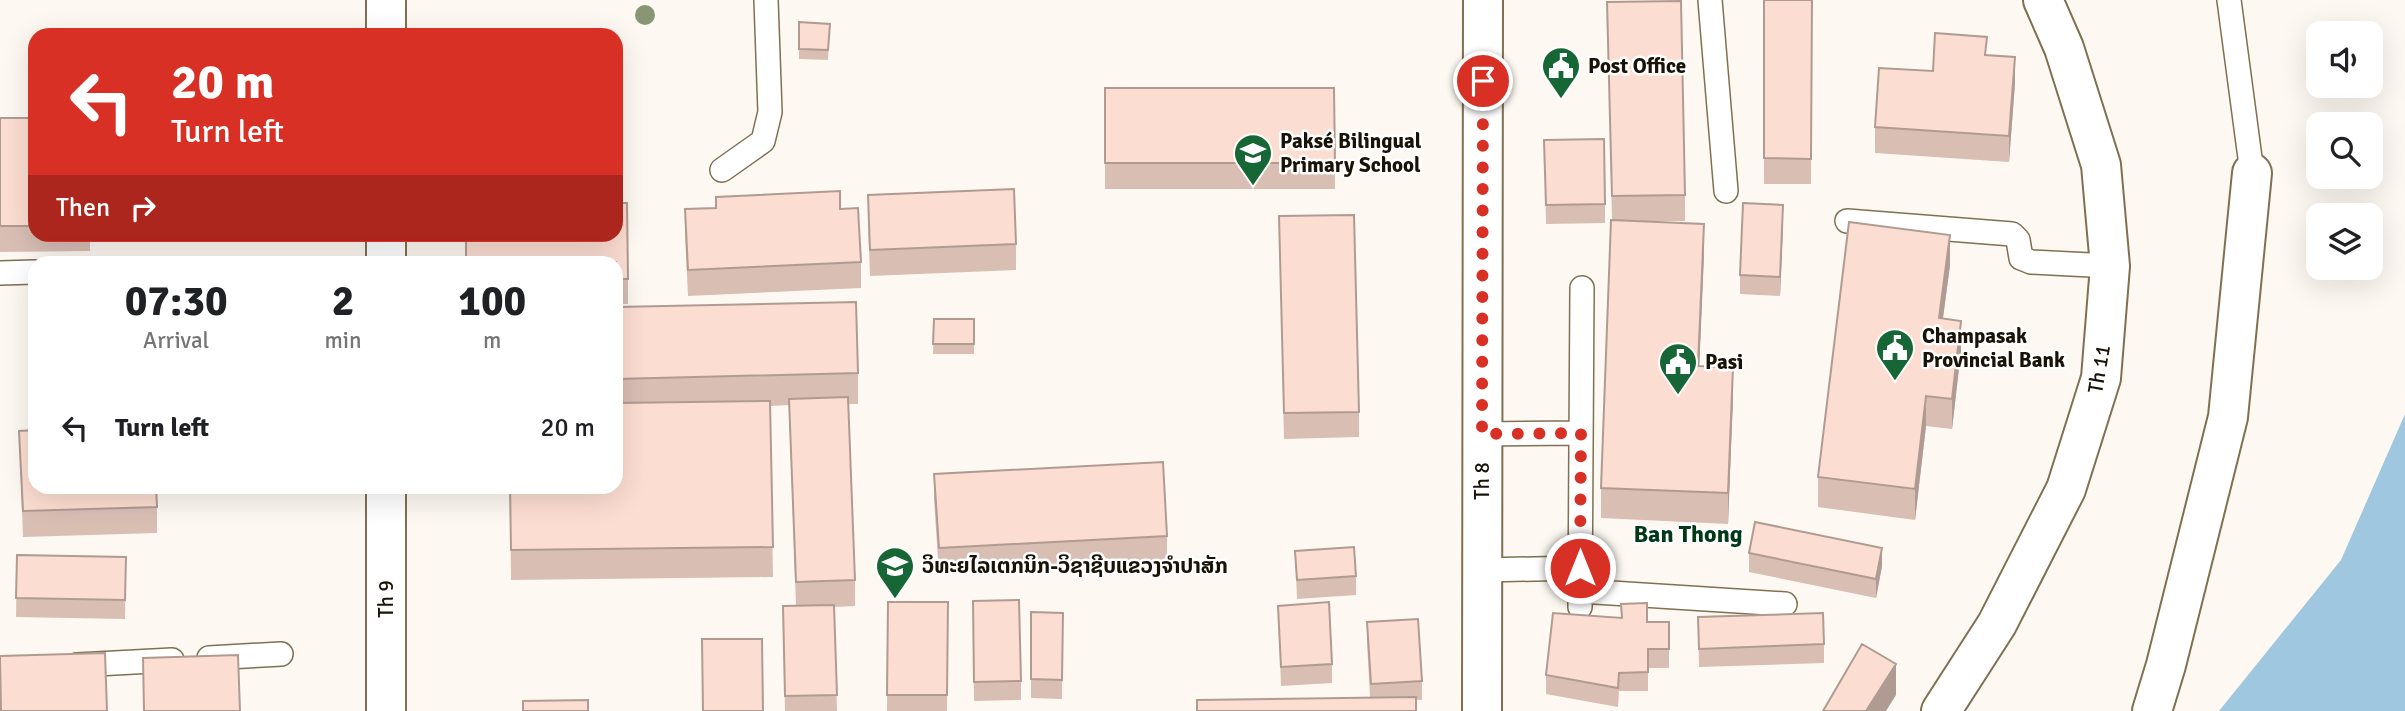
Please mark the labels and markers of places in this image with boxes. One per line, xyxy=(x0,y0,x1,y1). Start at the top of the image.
public building icon: Post Office xyxy=(1540,45,1582,100)
pin xyxy=(1453,51,1513,111)
place label: Post Office xyxy=(1588,53,1686,79)
place label: Paksé Bilingual Primary School xyxy=(1280,128,1422,178)
school or university icon: Paksé Bilingual Primary School xyxy=(1232,132,1274,187)
place label: Champasak Provincial Bank xyxy=(1922,323,2065,373)
public building icon: Champasak Provincial Bank xyxy=(1874,327,1916,382)
public building icon: Pasi xyxy=(1657,341,1699,396)
place label: Pasi xyxy=(1705,349,1743,375)
school or university icon: ວິທະຍໄລເຕກນິກ-ວິຊາຊີບແຂວງຈໍາປາສັກ xyxy=(874,545,916,600)
place label: ວິທະຍໄລເຕກນິກ-ວິຊາຊີບແຂວງຈໍາປາສັກ xyxy=(922,553,1228,579)

